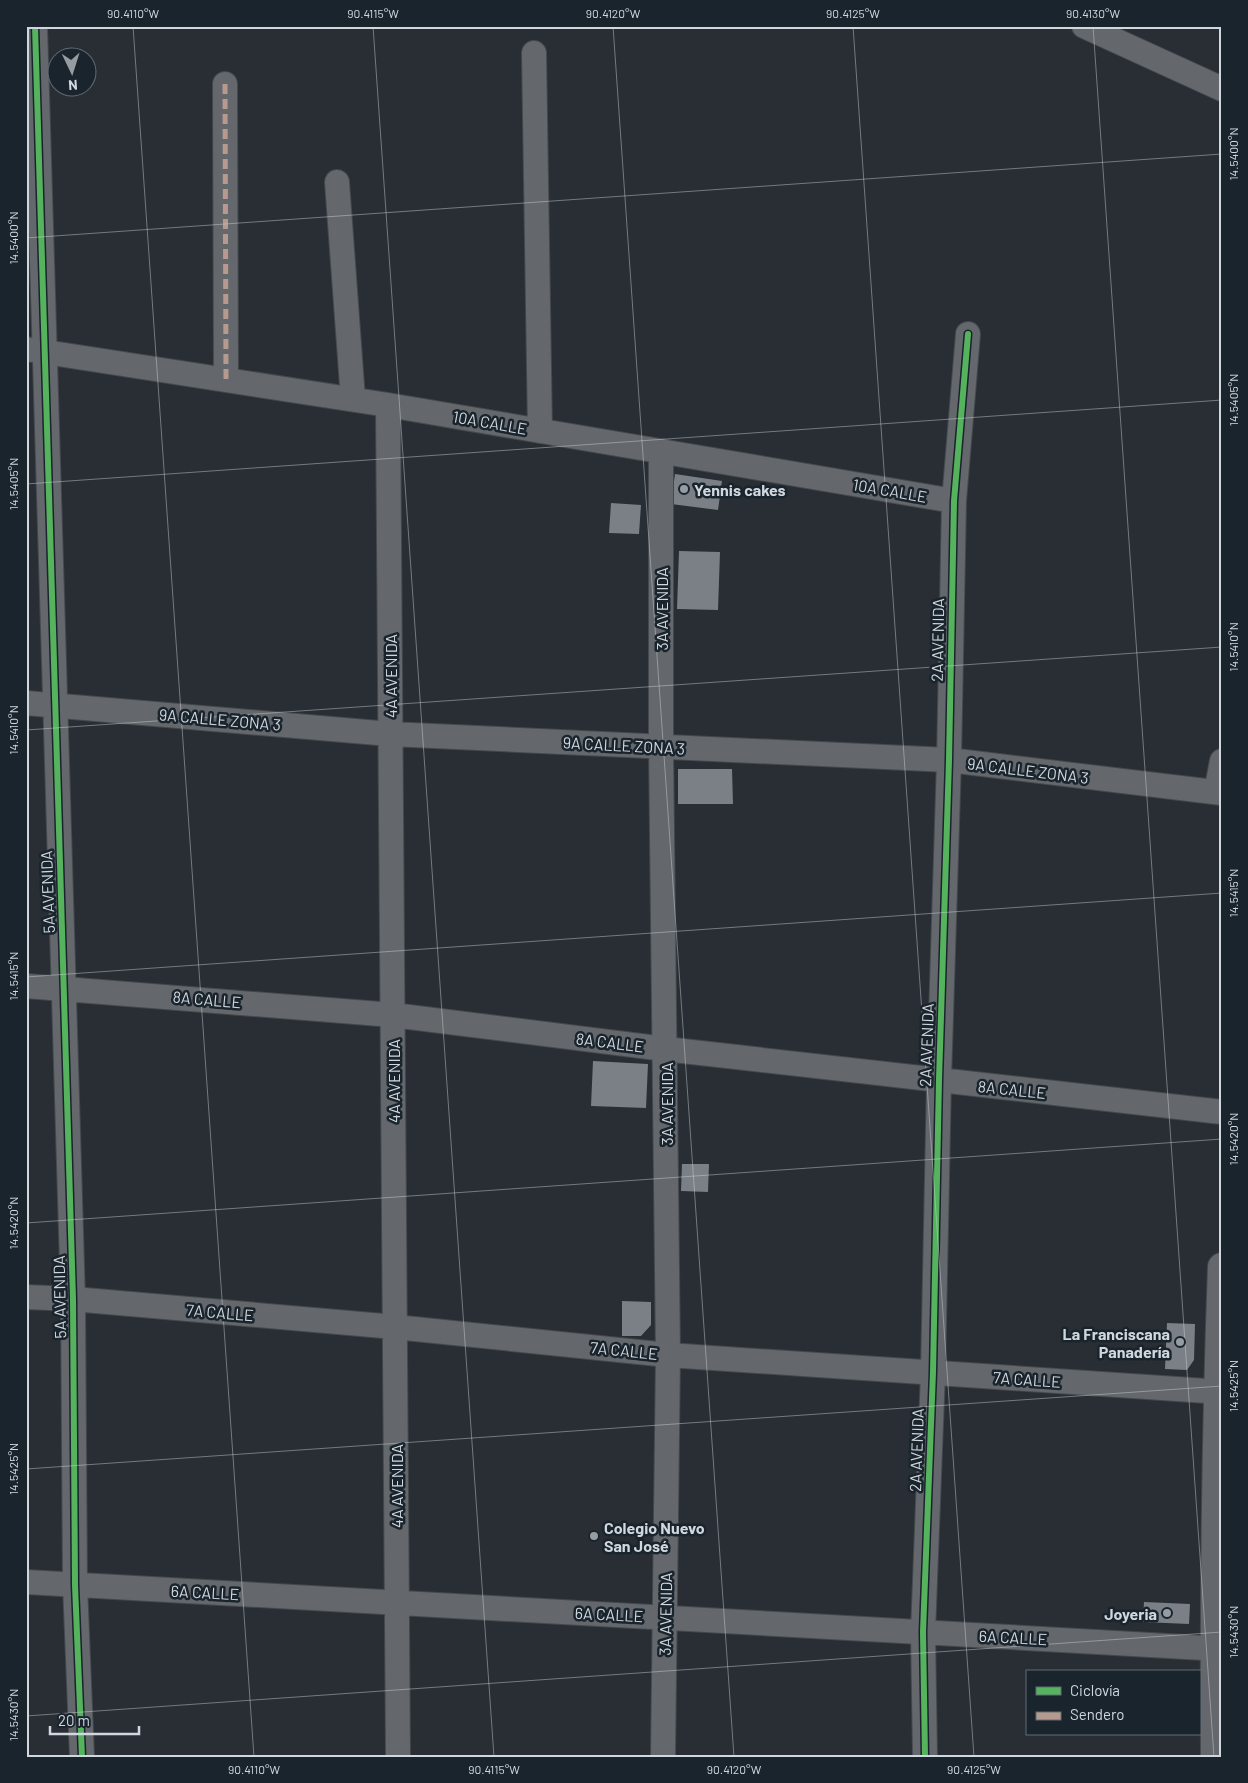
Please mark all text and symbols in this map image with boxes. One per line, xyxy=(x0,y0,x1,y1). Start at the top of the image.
text: 90.4110°W xyxy=(107,6,160,20)
text: 90.4115°W xyxy=(347,6,399,20)
text: 90.4120°W xyxy=(586,6,641,20)
text: 90.4125°W xyxy=(826,6,880,20)
text: 90.4130°W xyxy=(1066,6,1121,20)
north arrow xyxy=(48,48,98,98)
text: N xyxy=(68,77,78,94)
text: 14.5400°N xyxy=(1226,127,1240,181)
text: 14.5400°N xyxy=(6,211,20,265)
text: 14.5405°N xyxy=(1226,374,1240,426)
street label: 10A CALLE xyxy=(452,406,528,438)
text: 14.5405°N xyxy=(6,458,20,510)
street label: 10A CALLE xyxy=(852,474,928,506)
place label: Yennis cakes xyxy=(694,480,786,499)
marker: Yennis cakes xyxy=(678,483,690,495)
street label: 3A AVENIDA xyxy=(652,567,671,651)
street label: 2A AVENIDA xyxy=(927,598,947,682)
text: 14.5410°N xyxy=(1226,622,1240,672)
street label: 4A AVENIDA xyxy=(381,634,400,718)
street label: 9A CALLE ZONA 3 xyxy=(158,704,282,734)
text: 14.5410°N xyxy=(6,705,20,755)
street label: 9A CALLE ZONA 3 xyxy=(562,732,686,758)
street label: 9A CALLE ZONA 3 xyxy=(966,753,1090,787)
street label: 5A AVENIDA xyxy=(36,850,58,934)
text: 14.5415°N xyxy=(1226,869,1240,917)
text: 14.5415°N xyxy=(6,952,20,1000)
street label: 8A CALLE xyxy=(172,987,242,1011)
street label: 2A AVENIDA xyxy=(915,1003,937,1087)
street label: 8A CALLE xyxy=(575,1028,645,1056)
street label: 4A AVENIDA xyxy=(384,1039,403,1123)
street label: 3A AVENIDA xyxy=(657,1062,676,1146)
street label: 8A CALLE xyxy=(977,1076,1047,1102)
text: 14.5420°N xyxy=(1226,1113,1240,1165)
text: 14.5420°N xyxy=(6,1197,20,1249)
street label: 5A AVENIDA xyxy=(49,1255,69,1339)
street label: 7A CALLE xyxy=(185,1300,255,1324)
place label: La Franciscana Panadería xyxy=(1063,1324,1170,1361)
marker: La Franciscana Panadería xyxy=(1174,1336,1186,1348)
street label: 7A CALLE xyxy=(589,1337,659,1363)
text: 14.5425°N xyxy=(1226,1360,1240,1412)
street label: 7A CALLE xyxy=(993,1367,1061,1391)
street label: 2A AVENIDA xyxy=(905,1408,927,1492)
text: 14.5425°N xyxy=(6,1443,20,1495)
street label: 4A AVENIDA xyxy=(387,1444,406,1528)
place label: Colegio Nuevo San José xyxy=(604,1518,705,1555)
marker: Colegio Nuevo San José xyxy=(588,1530,600,1542)
street label: 3A AVENIDA xyxy=(655,1572,675,1656)
street label: 6A CALLE xyxy=(170,1581,240,1603)
street label: 6A CALLE xyxy=(574,1603,644,1625)
place label: Joyeria xyxy=(1104,1604,1157,1623)
text: 14.5430°N xyxy=(1226,1606,1240,1658)
marker: Joyeria xyxy=(1161,1607,1173,1619)
street label: 6A CALLE xyxy=(978,1626,1048,1648)
legend xyxy=(1026,1670,1200,1736)
text: Ciclovía xyxy=(1070,1681,1120,1699)
text: 14.5430°N xyxy=(6,1689,20,1741)
scale bar xyxy=(50,1703,139,1735)
text: Sendero xyxy=(1070,1705,1124,1723)
text: 20 m xyxy=(58,1711,90,1729)
text: 90.4110°W xyxy=(228,1762,281,1776)
text: 90.4115°W xyxy=(468,1762,520,1776)
text: 90.4120°W xyxy=(707,1762,762,1776)
text: 90.4125°W xyxy=(947,1762,1001,1776)

